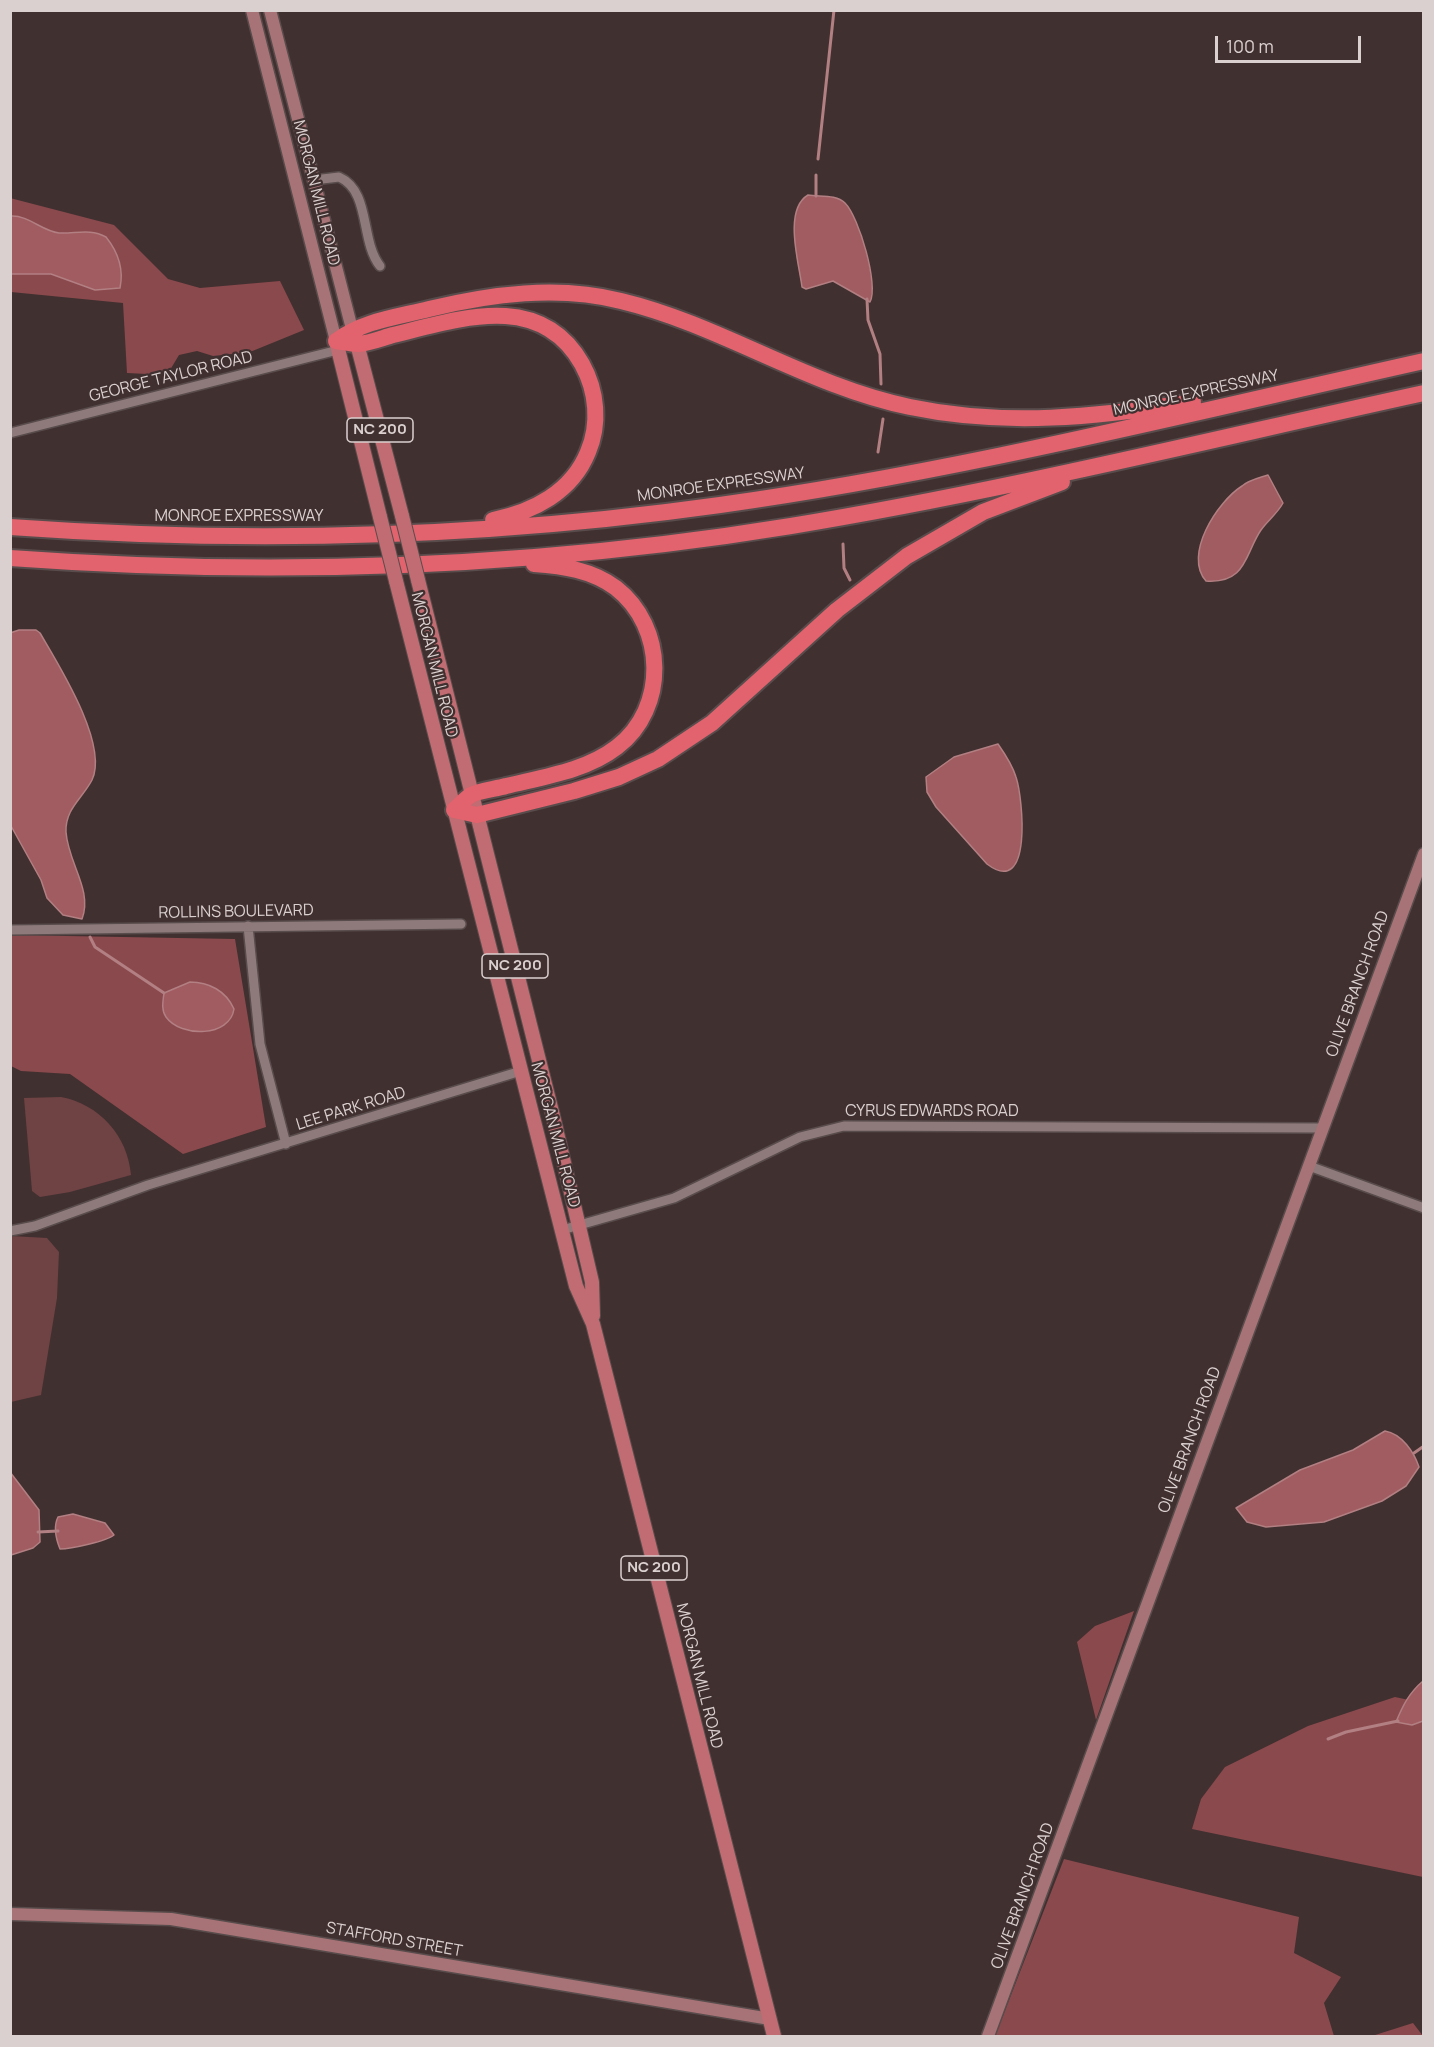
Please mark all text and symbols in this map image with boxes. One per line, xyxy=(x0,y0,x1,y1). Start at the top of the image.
scale bar xyxy=(1218,24,1364,62)
text: 100 m xyxy=(1226,34,1274,58)
street label: MORGAN MILL ROAD xyxy=(289,118,343,268)
street label: GEORGE TAYLOR ROAD xyxy=(87,347,255,407)
street label: MONROE EXPRESSWAY xyxy=(1111,366,1281,420)
road number: NC 200 xyxy=(347,418,413,442)
street label: MONROE EXPRESSWAY xyxy=(636,464,806,506)
street label: MONROE EXPRESSWAY xyxy=(155,507,323,527)
street label: MORGAN MILL ROAD xyxy=(407,590,461,740)
street label: ROLLINS BOULEVARD xyxy=(158,901,314,923)
street label: OLIVE BRANCH ROAD xyxy=(1323,908,1393,1060)
road number: NC 200 xyxy=(482,954,548,978)
street label: MORGAN MILL ROAD xyxy=(526,1060,584,1210)
street label: LEE PARK ROAD xyxy=(294,1083,408,1135)
street label: CYRUS EDWARDS ROAD xyxy=(845,1102,1019,1122)
street label: OLIVE BRANCH ROAD xyxy=(1155,1364,1225,1516)
road number: NC 200 xyxy=(621,1556,687,1580)
street label: MORGAN MILL ROAD xyxy=(672,1601,726,1751)
street label: OLIVE BRANCH ROAD xyxy=(988,1820,1058,1972)
street label: STAFFORD STREET xyxy=(324,1919,464,1961)

